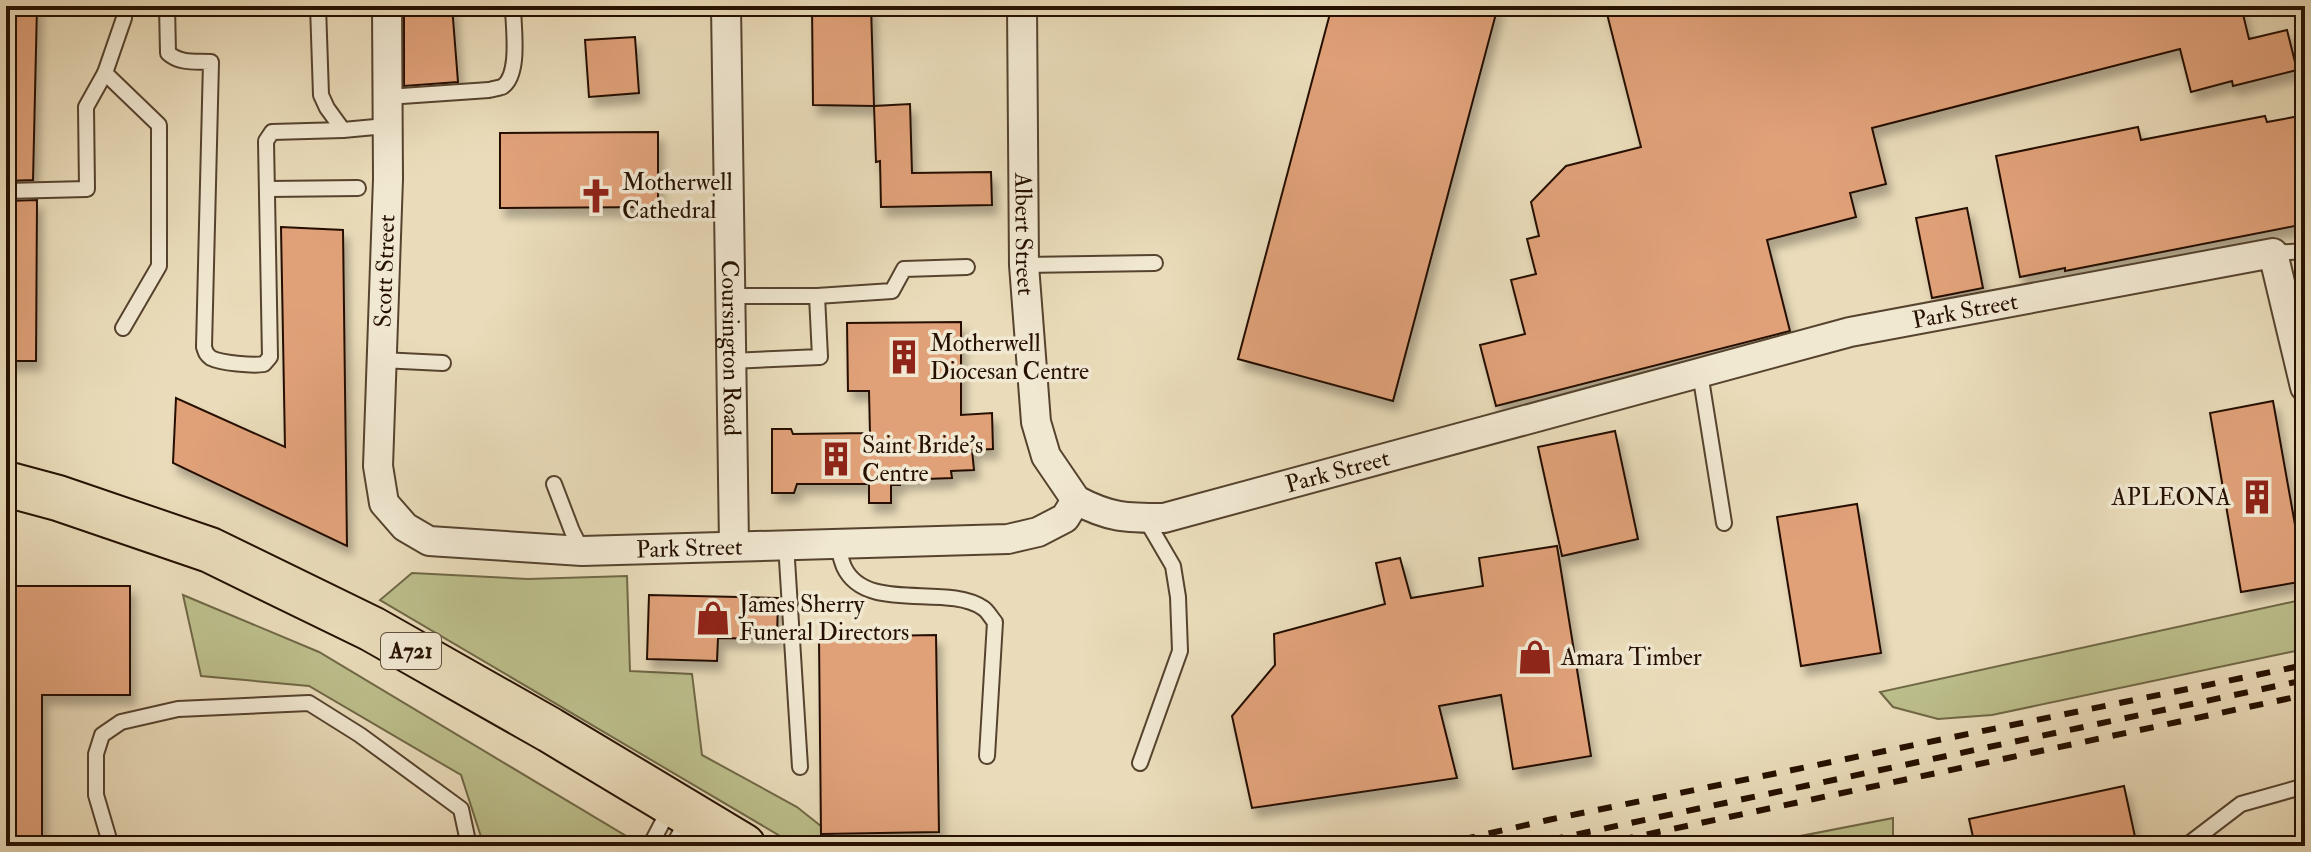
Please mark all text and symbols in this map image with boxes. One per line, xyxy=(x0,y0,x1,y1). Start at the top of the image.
place label: Motherwell Cathedral xyxy=(622,167,733,226)
street label: Albert Street xyxy=(1008,172,1042,297)
church icon: Motherwell Cathedral xyxy=(577,177,615,215)
street label: Scott Street xyxy=(368,214,402,328)
street label: Coursington Road xyxy=(714,260,748,436)
street label: Park Street xyxy=(1910,285,2020,336)
place label: Motherwell Diocesan Centre xyxy=(930,328,1089,387)
building icon: Motherwell Diocesan Centre xyxy=(885,338,923,376)
place label: Saint Bride's Centre xyxy=(862,430,983,489)
building icon: Saint Bride's Centre xyxy=(817,440,855,478)
street label: Park Street xyxy=(1282,442,1393,500)
building icon: APLEONA xyxy=(2238,478,2276,516)
place label: APLEONA xyxy=(2111,482,2231,513)
street label: Park Street xyxy=(636,531,743,565)
place label: James Sherry Funeral Directors xyxy=(738,589,909,648)
shop icon: James Sherry Funeral Directors xyxy=(694,599,732,637)
road number: A721 xyxy=(381,633,441,669)
shop icon: Amara Timber xyxy=(1516,638,1554,676)
place label: Amara Timber xyxy=(1560,642,1702,673)

